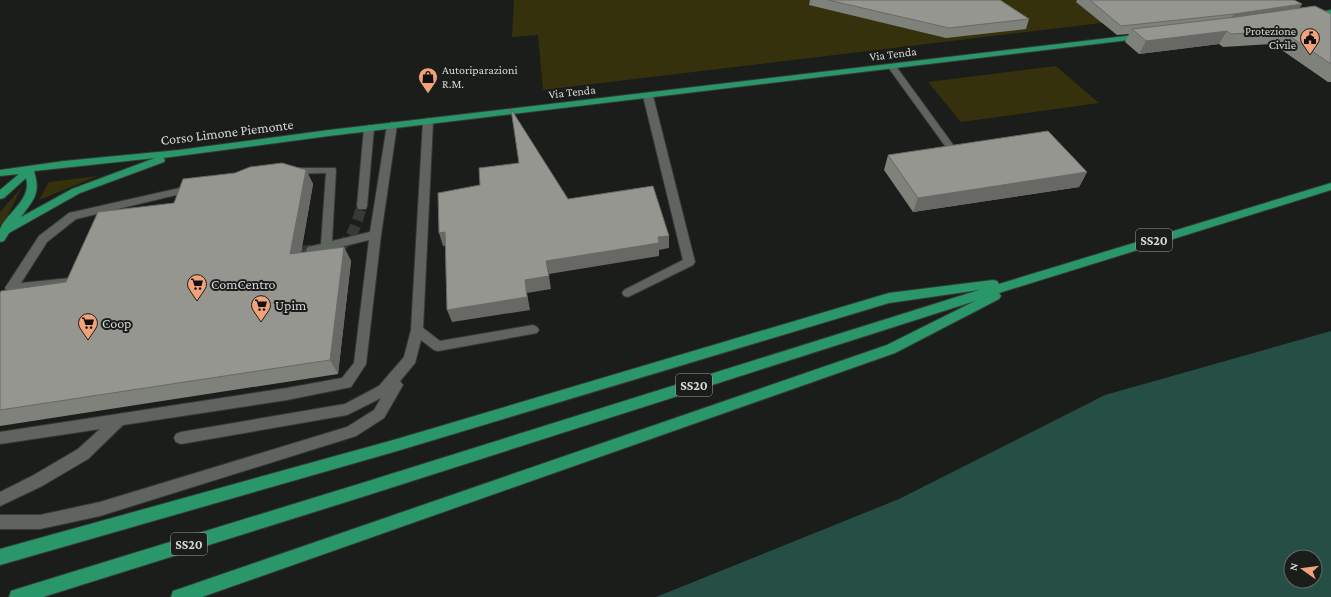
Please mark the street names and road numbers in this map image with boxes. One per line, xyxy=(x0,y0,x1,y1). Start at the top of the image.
street label: Via Tenda xyxy=(869,44,918,64)
street label: Via Tenda xyxy=(548,83,597,101)
street label: Corso Limone Piemonte xyxy=(160,116,294,148)
road number: SS20 xyxy=(1136,229,1172,251)
road number: SS20 xyxy=(676,374,712,396)
road number: SS20 xyxy=(171,533,207,555)

